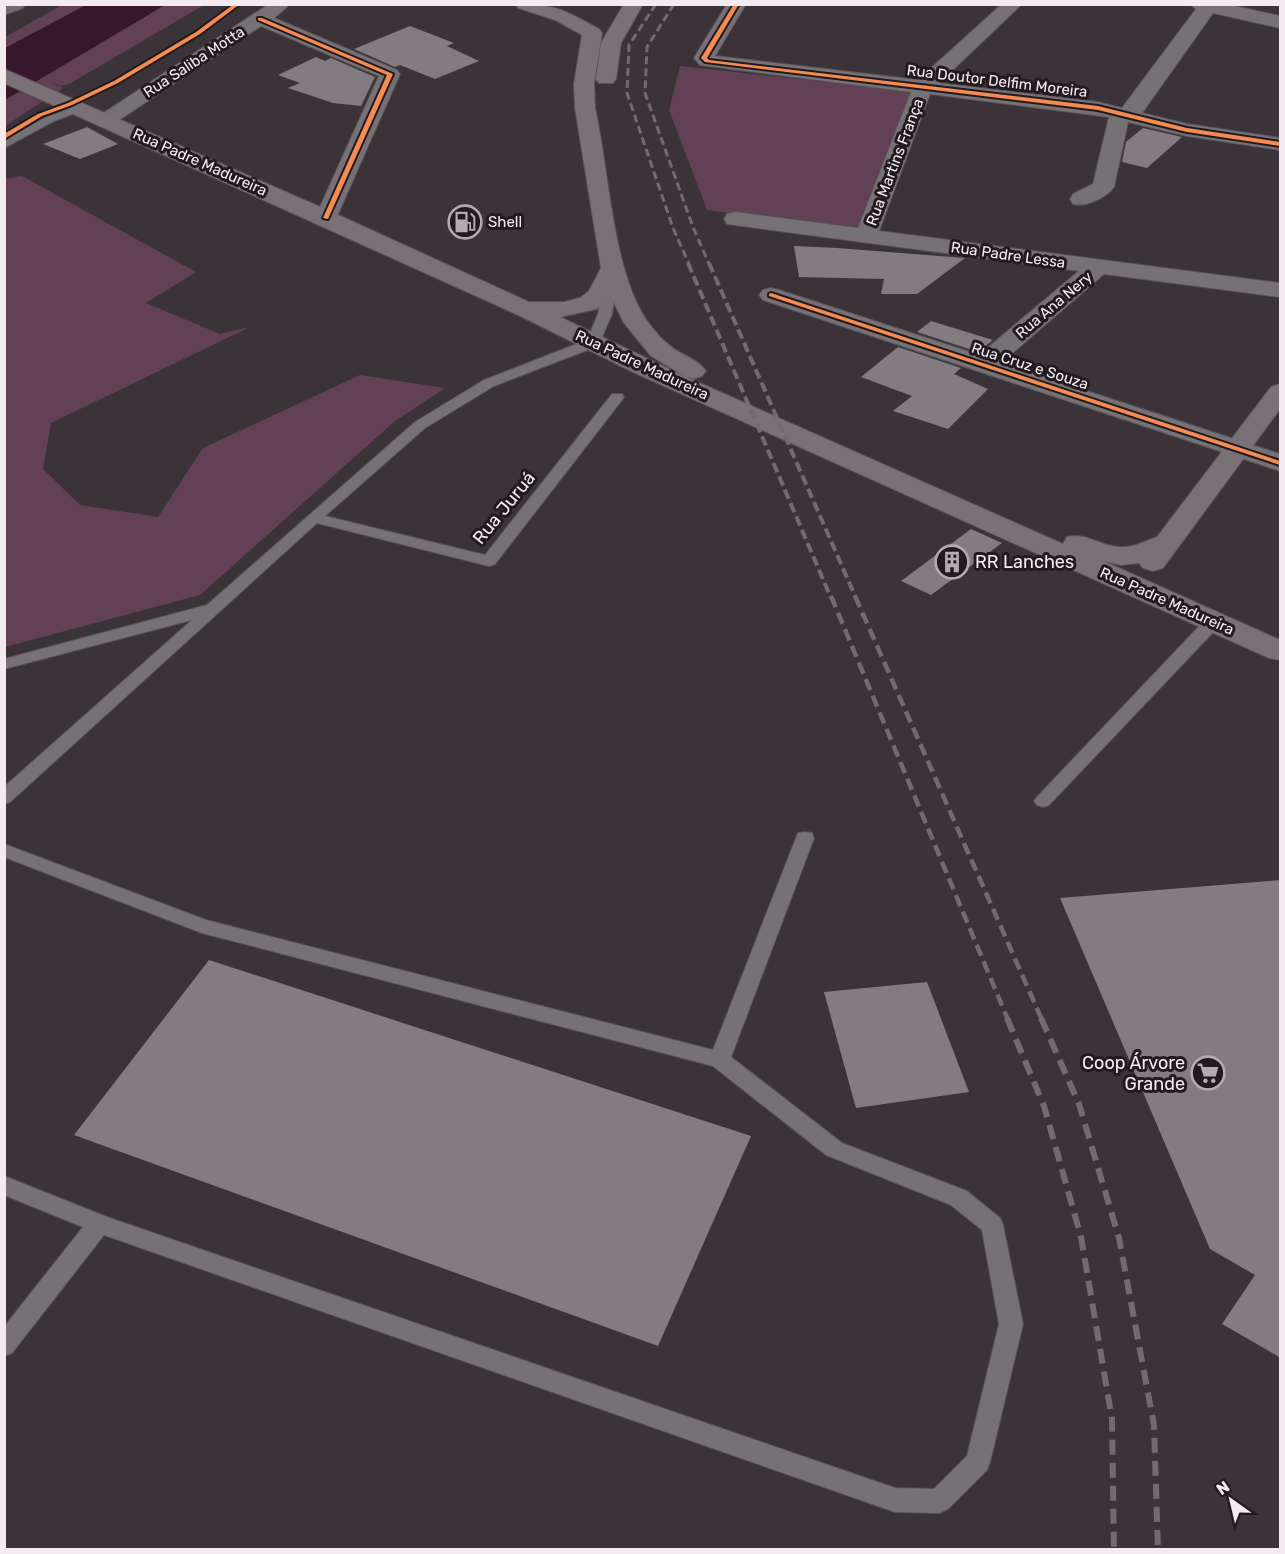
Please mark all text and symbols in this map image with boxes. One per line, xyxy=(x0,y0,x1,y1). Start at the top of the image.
street label: Rua Saliba Motta xyxy=(140,23,248,101)
street label: Rua Doutor Delfim Moreira xyxy=(906,61,1088,101)
street label: Rua Martins França xyxy=(862,96,928,228)
street label: Rua Padre Madureira xyxy=(130,124,270,200)
fuel station icon: Shell xyxy=(447,204,483,240)
place label: Shell xyxy=(488,213,522,231)
street label: Rua Padre Lessa xyxy=(950,238,1066,272)
street label: Rua Ana Nery xyxy=(1012,268,1096,342)
street label: Rua Padre Madureira xyxy=(573,326,711,404)
street label: Rua Cruz e Souza xyxy=(969,339,1091,393)
street label: Rua Juruá xyxy=(468,467,540,549)
building icon: RR Lanches xyxy=(934,544,970,580)
place label: RR Lanches xyxy=(975,551,1074,573)
street label: Rua Padre Madureira xyxy=(1097,563,1237,639)
place label: Coop Árvore Grande xyxy=(1082,1052,1185,1095)
supermarket icon: Coop Árvore Grande xyxy=(1190,1055,1226,1091)
north arrow xyxy=(1201,1470,1261,1530)
text: N xyxy=(1213,1477,1233,1499)

